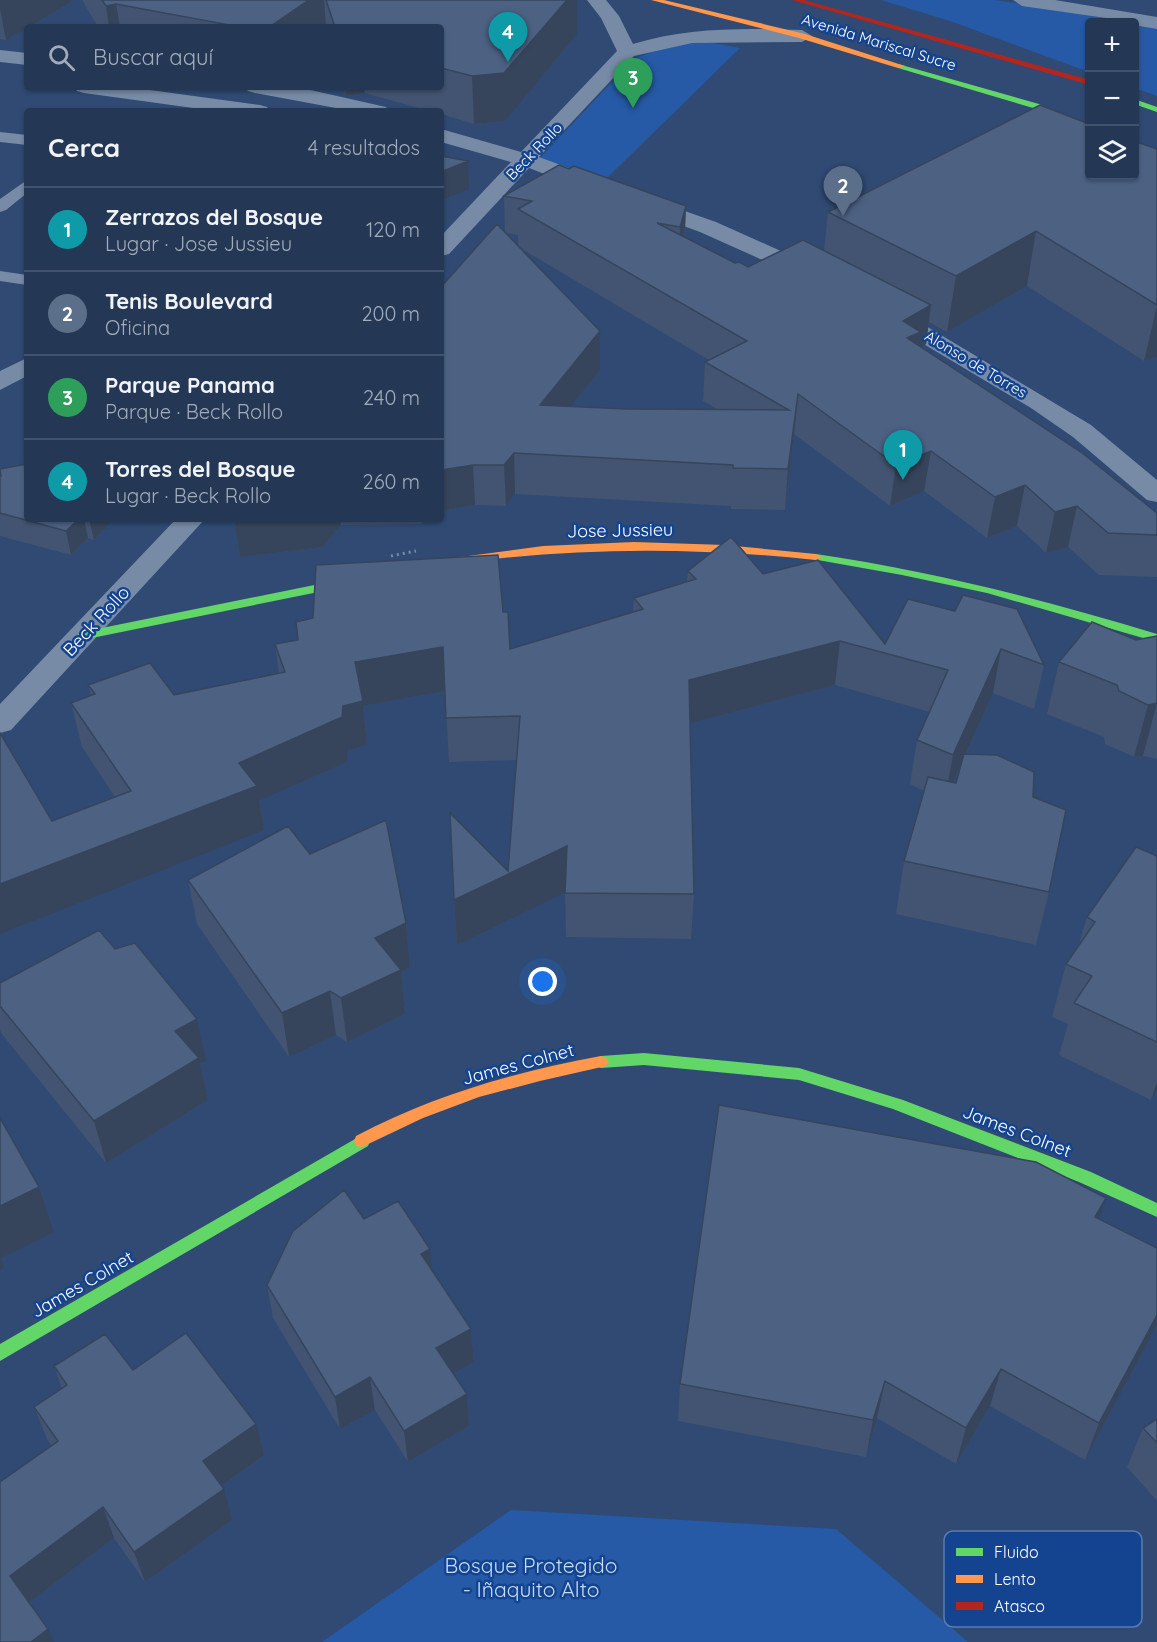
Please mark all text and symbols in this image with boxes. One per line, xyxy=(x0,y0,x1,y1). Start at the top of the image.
street label: Avenida Mariscal Sucre xyxy=(800,9,958,75)
pin: 4 xyxy=(488,13,528,62)
map controls xyxy=(1085,18,1139,180)
button: + xyxy=(1085,18,1139,72)
search box xyxy=(24,24,444,90)
icon: search xyxy=(45,41,78,74)
text: Buscar aquí xyxy=(93,43,213,71)
pin: 3 xyxy=(614,58,652,108)
button: − xyxy=(1085,72,1139,126)
street label: Beck Rollo xyxy=(502,118,566,184)
button: layers xyxy=(1085,126,1139,180)
text: Cerca xyxy=(48,131,120,164)
text: 4 resultados xyxy=(308,135,420,160)
pin: 2 xyxy=(824,166,862,216)
text: Zerrazos del Bosque xyxy=(105,203,323,231)
text: 1 xyxy=(64,217,71,242)
text: 120 m xyxy=(366,217,420,242)
text: Lugar · Jose Jussieu xyxy=(105,231,292,256)
text: Tenis Boulevard xyxy=(105,287,273,315)
text: 2 xyxy=(62,301,73,326)
text: 200 m xyxy=(361,301,420,326)
text: Oficina xyxy=(105,315,170,340)
street label: Alonso de Torres xyxy=(922,326,1030,402)
text: Parque Panama xyxy=(105,371,275,399)
text: 3 xyxy=(62,385,73,410)
text: 240 m xyxy=(363,385,420,410)
text: Parque · Beck Rollo xyxy=(105,399,283,424)
pin: 1 xyxy=(884,430,922,480)
text: Torres del Bosque xyxy=(105,455,296,483)
text: 4 xyxy=(62,469,73,494)
text: 260 m xyxy=(363,469,420,494)
text: Lugar · Beck Rollo xyxy=(105,483,271,508)
street label: Jose Jussieu xyxy=(567,518,673,542)
street label: Beck Rollo xyxy=(58,581,134,661)
your location xyxy=(528,967,557,996)
street label: James Colnet xyxy=(460,1038,576,1090)
street label: James Colnet xyxy=(959,1100,1075,1162)
street label: James Colnet xyxy=(27,1245,137,1323)
legend xyxy=(944,1531,1142,1627)
text: Fluido xyxy=(994,1542,1039,1562)
park label: Bosque Protegido - Iñaquito Alto xyxy=(444,1552,618,1602)
text: Lento xyxy=(994,1569,1036,1589)
text: Atasco xyxy=(994,1596,1045,1616)

